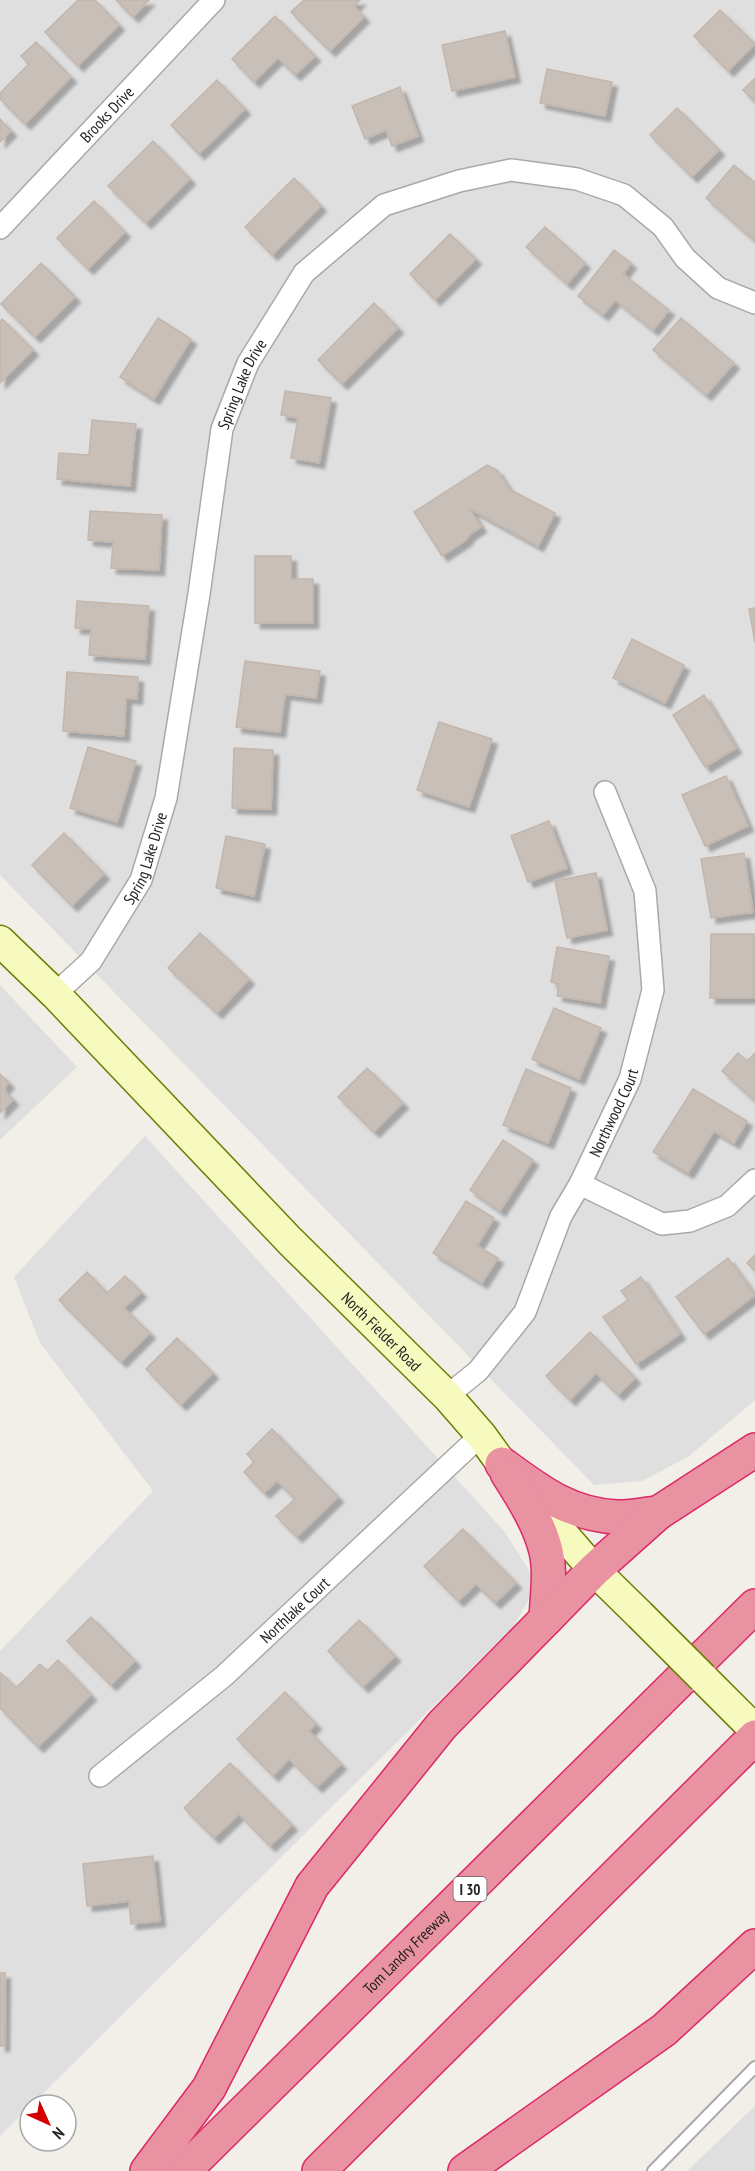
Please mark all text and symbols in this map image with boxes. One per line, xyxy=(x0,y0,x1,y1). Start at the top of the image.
street label: Brooks Drive xyxy=(76,82,138,147)
street label: Spring Lake Drive xyxy=(213,335,271,432)
street label: Spring Lake Drive xyxy=(119,810,171,908)
street label: Northwood Court xyxy=(584,1066,642,1160)
street label: North Fielder Road xyxy=(337,1288,426,1375)
street label: Northlake Court xyxy=(256,1572,334,1647)
road number: I 30 xyxy=(454,1877,486,1901)
street label: Tom Landry Freeway xyxy=(359,1905,453,1998)
north arrow xyxy=(18,2093,78,2153)
text: N xyxy=(48,2123,69,2144)

